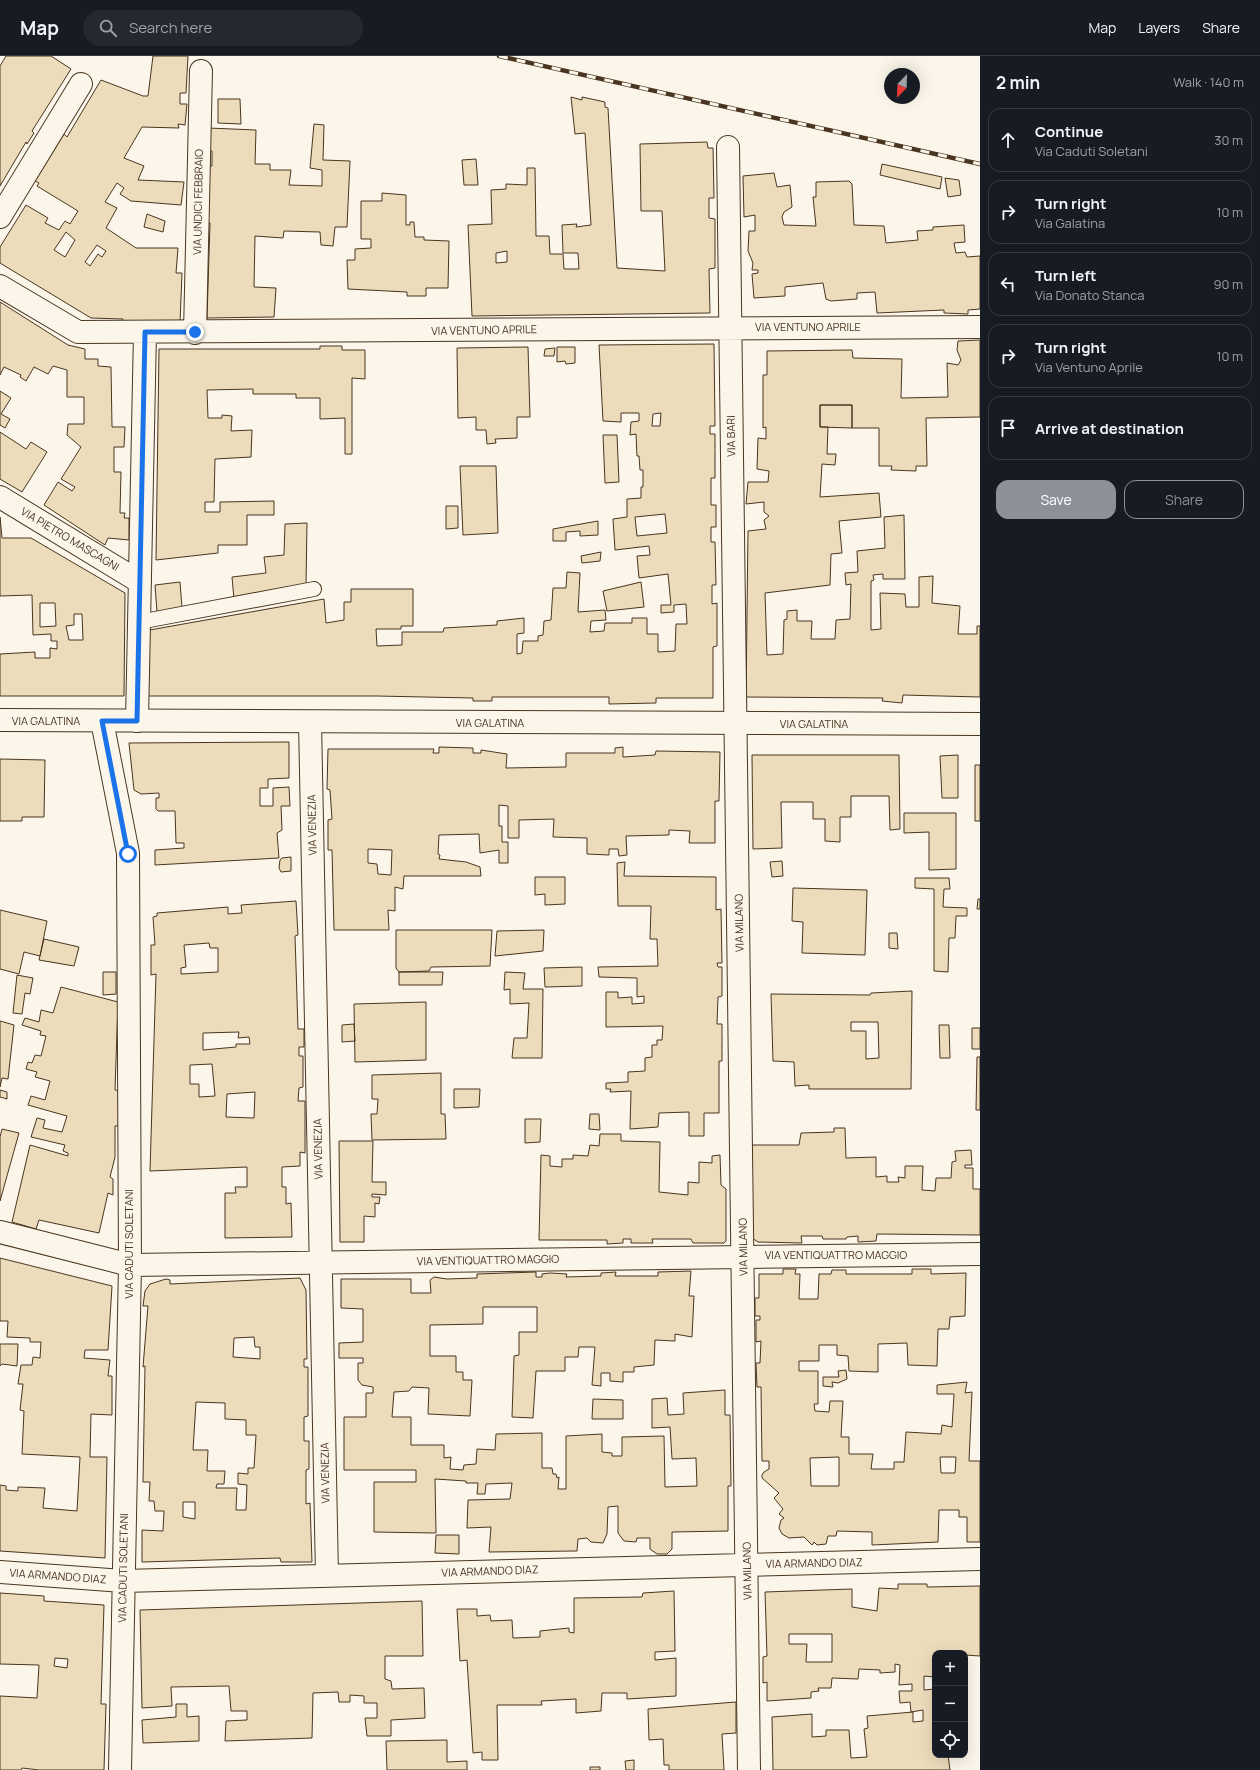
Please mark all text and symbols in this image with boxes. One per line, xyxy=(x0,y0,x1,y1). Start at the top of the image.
search box xyxy=(83,10,363,46)
text: Map xyxy=(20,15,59,41)
icon: search xyxy=(97,17,119,39)
text: Search here xyxy=(129,17,212,38)
text: Map xyxy=(1088,18,1116,37)
text: Layers xyxy=(1138,18,1180,37)
text: Share xyxy=(1202,18,1240,37)
north arrow xyxy=(884,68,920,104)
text: 2 min xyxy=(996,71,1040,94)
text: Walk · 140 m xyxy=(1173,73,1244,91)
text: Continue xyxy=(1035,121,1103,142)
icon: ahead xyxy=(997,129,1019,151)
text: 30 m xyxy=(1214,131,1243,149)
text: Via Caduti Soletani xyxy=(1035,142,1148,160)
street label: VIA UNDICI FEBBRAIO xyxy=(189,149,206,255)
text: Turn right xyxy=(1035,193,1106,214)
icon: right xyxy=(997,201,1019,223)
text: 10 m xyxy=(1216,203,1243,221)
text: Via Galatina xyxy=(1035,214,1105,232)
text: Turn left xyxy=(1035,265,1097,286)
icon: left xyxy=(997,273,1019,295)
text: 90 m xyxy=(1213,275,1243,293)
text: Via Donato Stanca xyxy=(1035,286,1145,304)
street label: VIA VENTUNO APRILE xyxy=(755,319,861,334)
street label: VIA VENTUNO APRILE xyxy=(431,321,537,338)
route end xyxy=(186,323,204,341)
text: Turn right xyxy=(1035,337,1106,358)
icon: right xyxy=(997,345,1019,367)
text: 10 m xyxy=(1216,347,1243,365)
text: Via Ventuno Aprile xyxy=(1035,358,1143,376)
street label: VIA BARI xyxy=(723,415,738,457)
icon: arrive xyxy=(997,417,1019,439)
text: Arrive at destination xyxy=(1035,418,1184,439)
button: Save xyxy=(996,480,1116,519)
button: Share xyxy=(1124,480,1244,519)
street label: VIA PIETRO MASCAGNI xyxy=(18,503,122,574)
street label: VIA GALATINA xyxy=(12,713,80,728)
street label: VIA GALATINA xyxy=(456,715,524,730)
street label: VIA GALATINA xyxy=(780,716,848,731)
street label: VIA VENEZIA xyxy=(303,794,320,856)
route start xyxy=(119,845,137,863)
street label: VIA MILANO xyxy=(730,894,747,952)
street label: VIA VENEZIA xyxy=(309,1118,326,1180)
street label: VIA CADUTI SOLETANI xyxy=(121,1189,136,1299)
street label: VIA MILANO xyxy=(734,1218,751,1276)
street label: VIA VENTIQUATTRO MAGGIO xyxy=(765,1247,907,1262)
street label: VIA VENTIQUATTRO MAGGIO xyxy=(417,1251,559,1268)
street label: VIA VENEZIA xyxy=(316,1442,333,1504)
street label: VIA CADUTI SOLETANI xyxy=(114,1513,131,1623)
street label: VIA MILANO xyxy=(738,1542,755,1600)
street label: VIA ARMANDO DIAZ xyxy=(765,1554,863,1571)
street label: VIA ARMANDO DIAZ xyxy=(441,1561,539,1580)
street label: VIA ARMANDO DIAZ xyxy=(9,1565,107,1586)
map controls xyxy=(932,1650,968,1758)
button: + xyxy=(932,1650,968,1686)
button: − xyxy=(932,1686,968,1722)
button: locate xyxy=(932,1722,968,1758)

